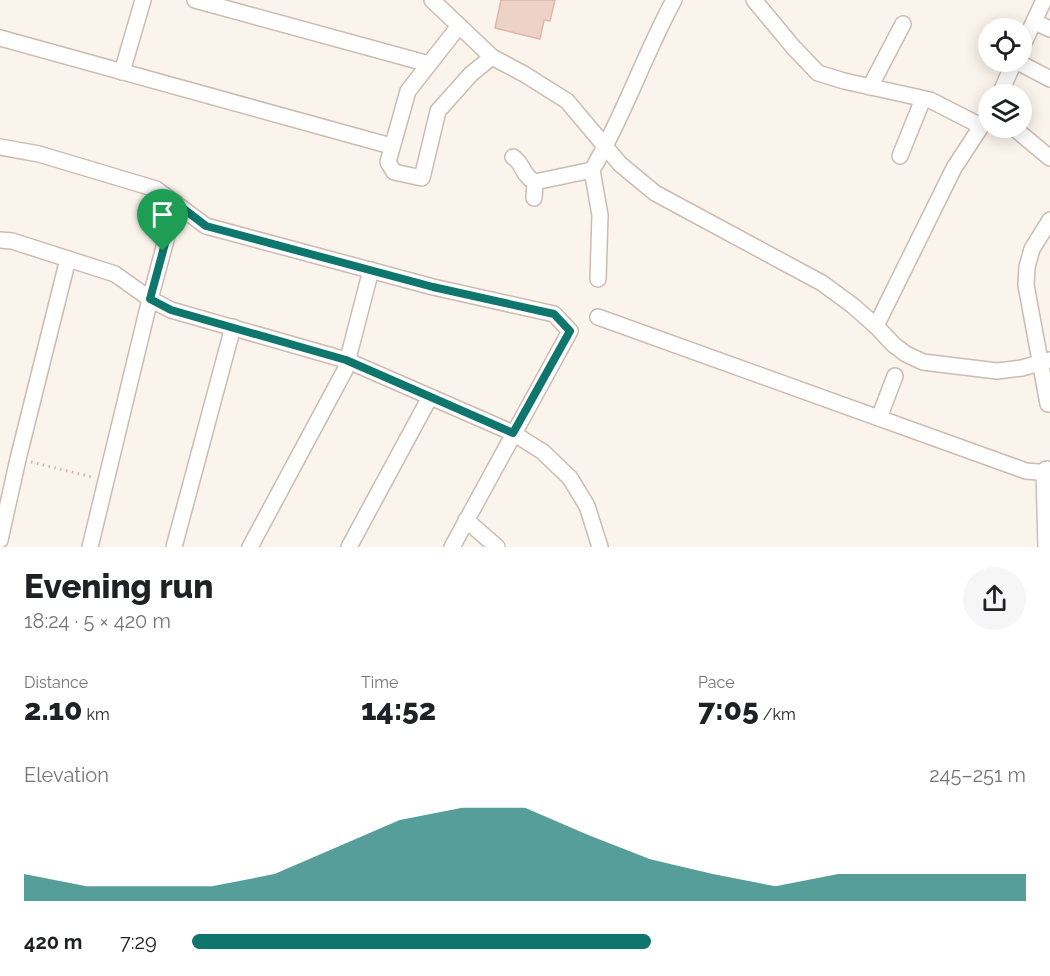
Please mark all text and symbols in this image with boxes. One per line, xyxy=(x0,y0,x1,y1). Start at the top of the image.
map controls xyxy=(978,18,1032,138)
button: locate xyxy=(978,18,1032,72)
button: layers xyxy=(978,84,1032,138)
pin xyxy=(137,189,188,251)
icon: arrive xyxy=(146,198,179,231)
text: Evening run xyxy=(24,567,214,606)
button: share xyxy=(963,567,1026,630)
text: 18:24 · 5 × 420 m xyxy=(24,609,171,633)
text: Distance xyxy=(24,673,88,692)
text: Time xyxy=(361,673,398,692)
text: Pace xyxy=(698,673,735,692)
text: 2.10 xyxy=(24,692,83,727)
text: 14:52 xyxy=(361,692,436,727)
text: 7:05 xyxy=(698,692,759,727)
text: km xyxy=(83,705,110,724)
text: /km xyxy=(759,705,796,724)
text: Elevation xyxy=(24,763,109,787)
text: 245–251 m xyxy=(929,763,1026,787)
text: 420 m xyxy=(24,930,82,954)
text: 7:29 xyxy=(120,930,157,954)

